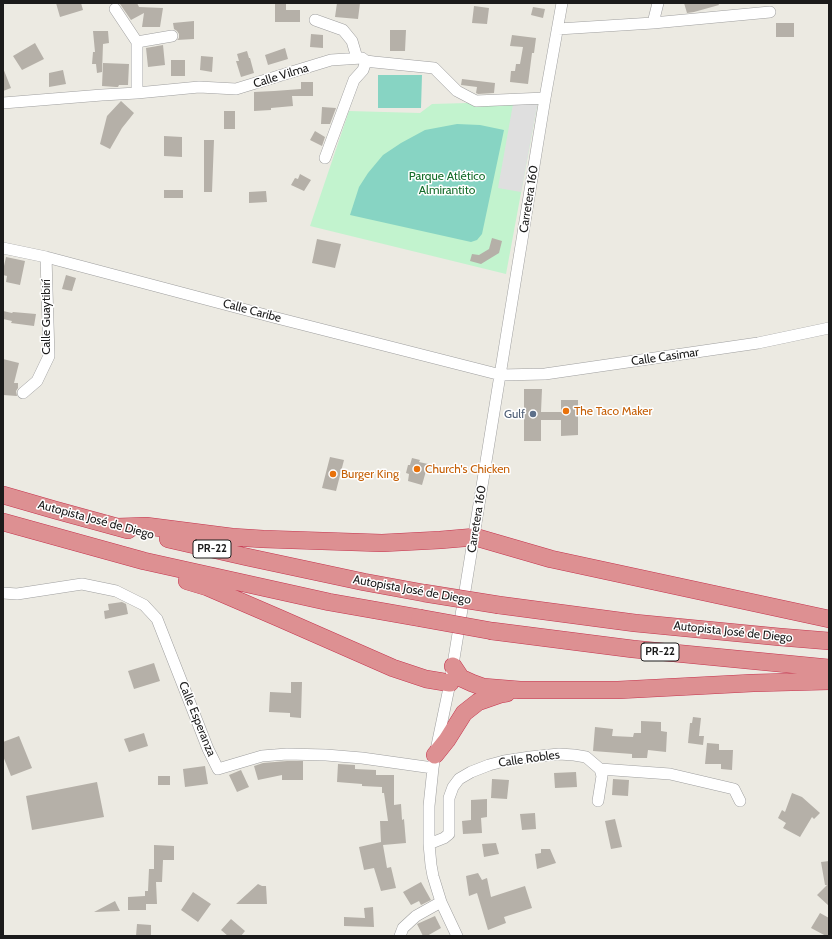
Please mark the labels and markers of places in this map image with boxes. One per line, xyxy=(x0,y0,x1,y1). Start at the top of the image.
place label: The Taco Maker xyxy=(574,404,652,418)
marker: The Taco Maker xyxy=(561,406,571,416)
place label: Gulf xyxy=(504,407,525,421)
marker: Gulf xyxy=(528,409,538,419)
place label: Church's Chicken xyxy=(425,462,510,476)
marker: Church's Chicken xyxy=(412,464,422,474)
place label: Burger King xyxy=(341,467,399,481)
marker: Burger King xyxy=(328,469,338,479)

